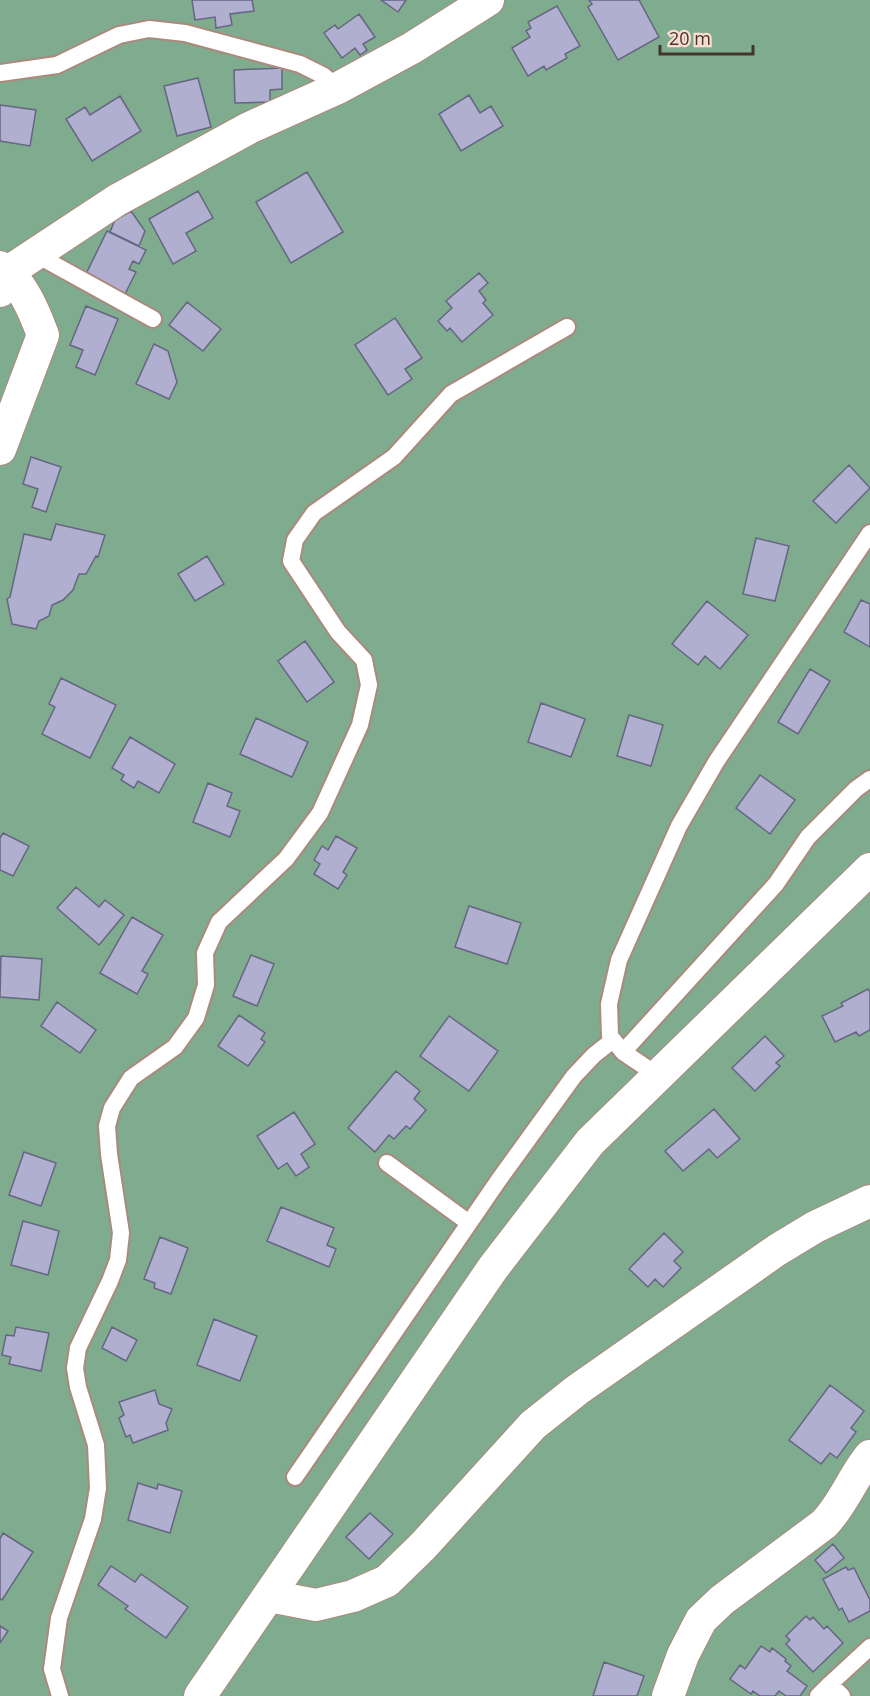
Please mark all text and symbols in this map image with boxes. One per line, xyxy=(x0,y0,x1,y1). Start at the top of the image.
scale bar xyxy=(660,18,753,56)
text: 20 m xyxy=(669,26,711,50)

